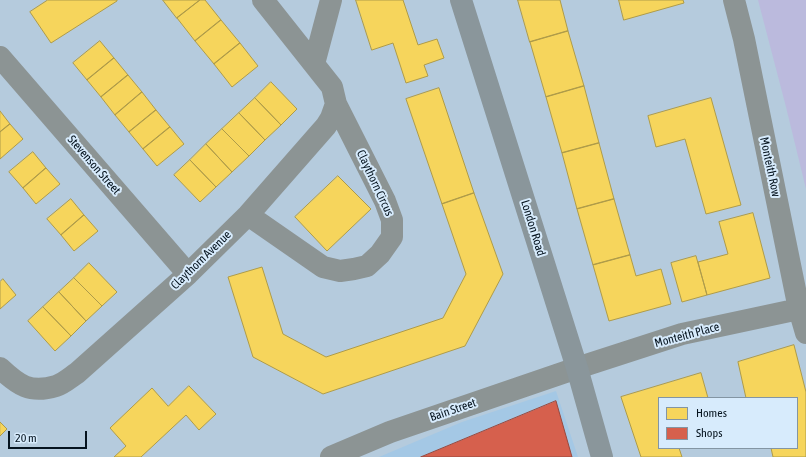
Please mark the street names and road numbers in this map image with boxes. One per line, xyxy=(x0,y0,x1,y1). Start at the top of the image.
street label: Stevenson Street xyxy=(64,133,124,197)
street label: Monteith Row xyxy=(757,136,783,198)
street label: Claythorn Circus xyxy=(353,148,397,218)
street label: London Road xyxy=(518,198,548,258)
street label: Claythorn Avenue xyxy=(168,228,234,292)
street label: Monteith Place xyxy=(653,319,721,351)
street label: Bain Street xyxy=(428,395,478,425)

